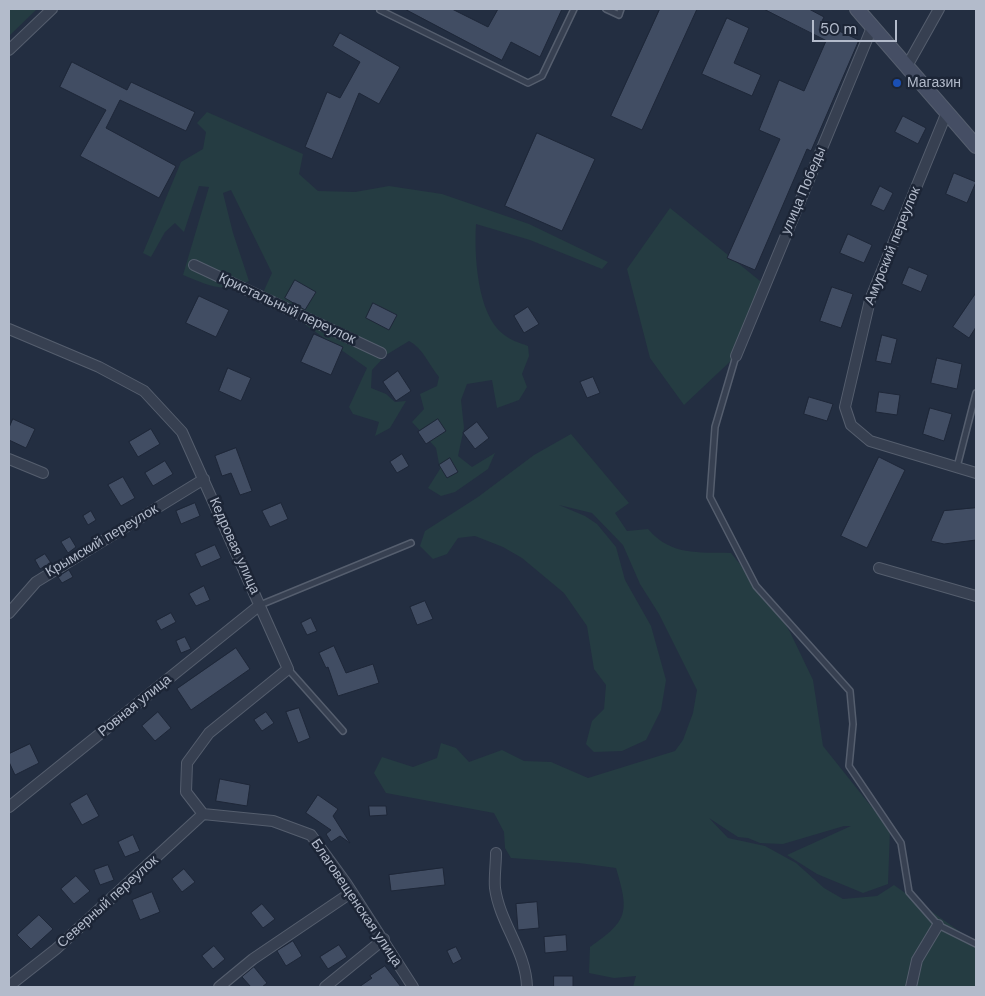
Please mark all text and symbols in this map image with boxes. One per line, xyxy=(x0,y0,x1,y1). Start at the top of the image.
scale bar xyxy=(815,10,900,42)
text: 50 m xyxy=(820,19,857,39)
place label: Магазин xyxy=(907,75,961,91)
marker: Магазин xyxy=(891,77,903,89)
street label: улица Победы xyxy=(778,145,830,237)
street label: Амурский переулок xyxy=(862,184,924,308)
street label: Кристальный переулок xyxy=(216,270,358,348)
street label: Кедровая улица xyxy=(205,495,263,597)
street label: Крымский переулок xyxy=(43,501,161,581)
street label: Ровная улица xyxy=(95,671,175,741)
street label: Благовещенская улица xyxy=(307,836,405,970)
street label: Северный переулок xyxy=(54,852,162,952)

